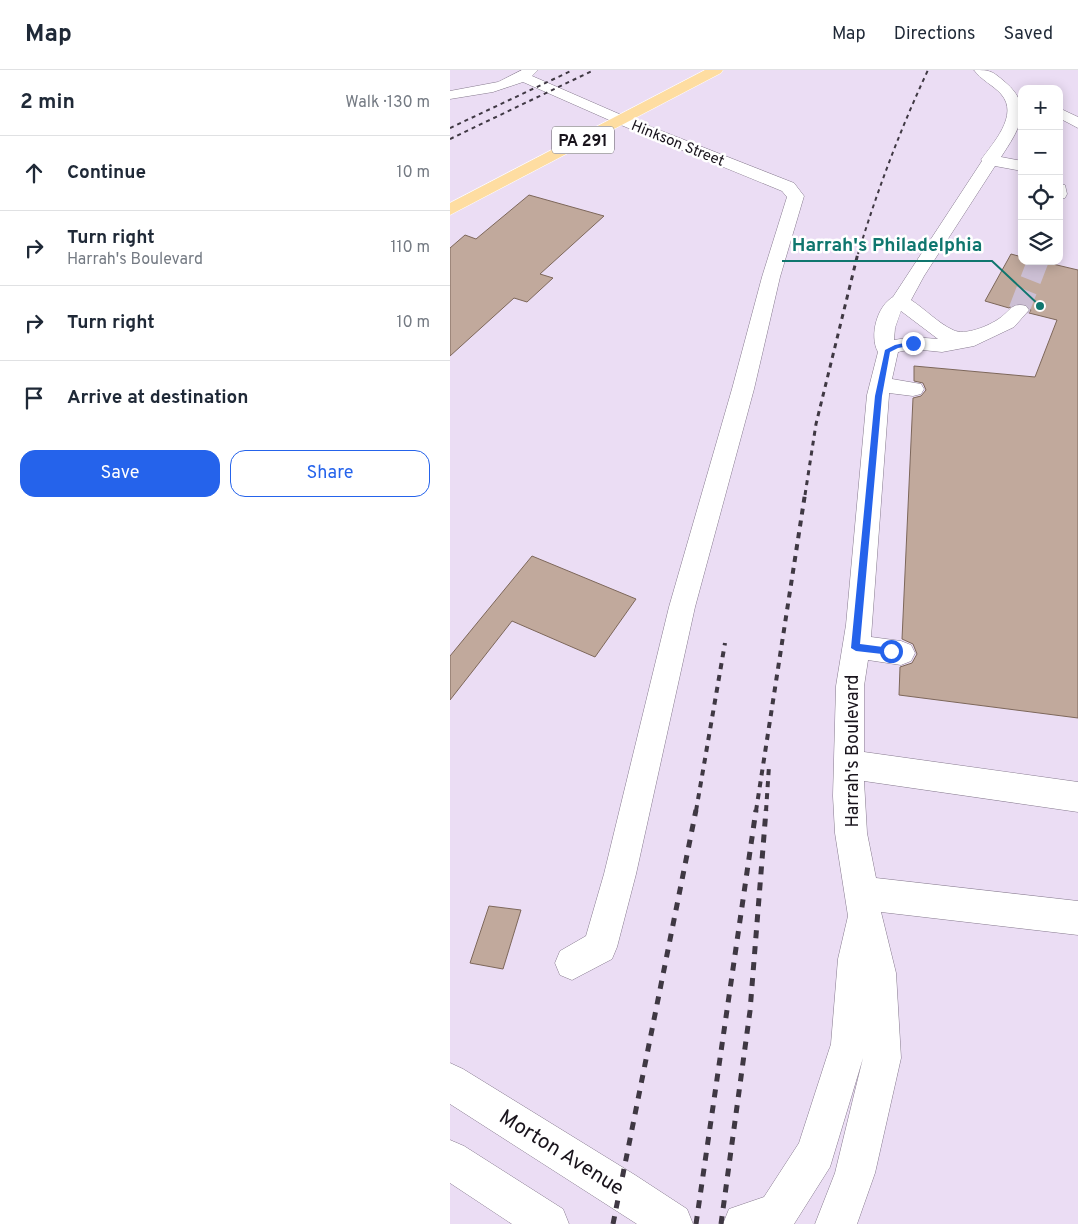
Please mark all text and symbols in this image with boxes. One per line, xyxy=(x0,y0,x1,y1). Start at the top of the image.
text: Map xyxy=(25,20,72,50)
text: Map xyxy=(832,23,866,46)
text: Directions xyxy=(894,23,976,46)
text: Saved xyxy=(1004,23,1053,46)
map controls xyxy=(1018,85,1063,265)
button: + xyxy=(1018,85,1063,130)
text: 2 min xyxy=(20,89,75,116)
text: Walk · 130 m xyxy=(345,93,430,113)
street label: Hinkson Street xyxy=(628,117,727,172)
road number: PA 291 xyxy=(552,126,614,154)
button: − xyxy=(1018,130,1063,175)
icon: ahead xyxy=(20,159,48,187)
text: Continue xyxy=(67,161,146,185)
text: 10 m xyxy=(396,163,430,183)
button: locate xyxy=(1018,175,1063,220)
button: layers xyxy=(1018,220,1063,265)
text: Turn right xyxy=(67,226,155,250)
callout: Harrah's Philadelphia xyxy=(782,227,992,261)
icon: right xyxy=(20,234,48,262)
text: Harrah's Philadelphia xyxy=(792,234,982,258)
text: 110 m xyxy=(390,238,430,258)
text: Harrah's Boulevard xyxy=(67,250,203,270)
icon: right xyxy=(20,309,48,337)
text: Turn right xyxy=(67,311,155,335)
text: 10 m xyxy=(396,313,430,333)
route end xyxy=(902,332,925,355)
icon: arrive xyxy=(20,384,48,412)
text: Arrive at destination xyxy=(67,386,248,410)
button: Save xyxy=(20,450,220,497)
button: Share xyxy=(230,450,430,497)
route start xyxy=(880,640,903,663)
street label: Harrah's Boulevard xyxy=(842,675,865,827)
street label: Morton Avenue xyxy=(494,1104,629,1202)

